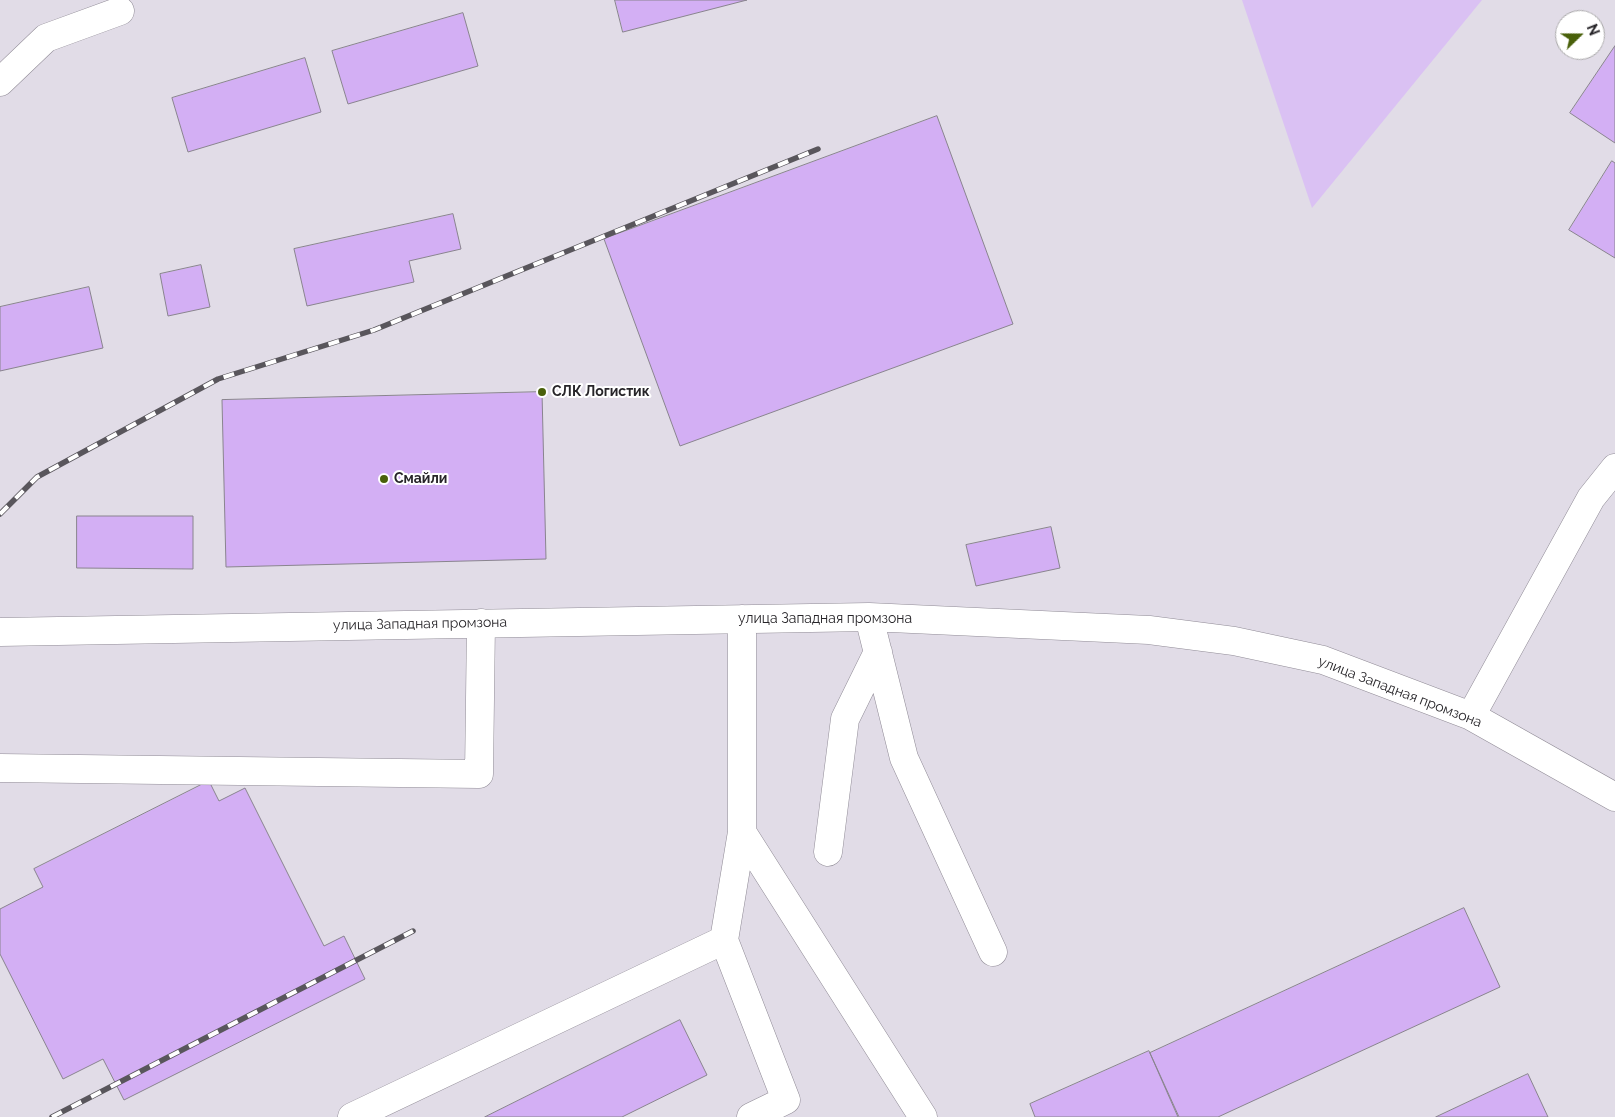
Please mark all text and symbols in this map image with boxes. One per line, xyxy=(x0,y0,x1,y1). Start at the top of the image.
north arrow xyxy=(1555,10,1605,60)
text: N xyxy=(1584,22,1602,38)
place label: СЛК Логистик xyxy=(552,384,650,400)
marker: СЛК Логистик xyxy=(536,386,548,398)
place label: Смайли xyxy=(394,471,447,487)
marker: Смайли xyxy=(378,473,390,485)
street label: улица Западная промзона xyxy=(738,611,912,627)
street label: улица Западная промзона xyxy=(333,614,507,634)
street label: улица Западная промзона xyxy=(1316,653,1484,731)

